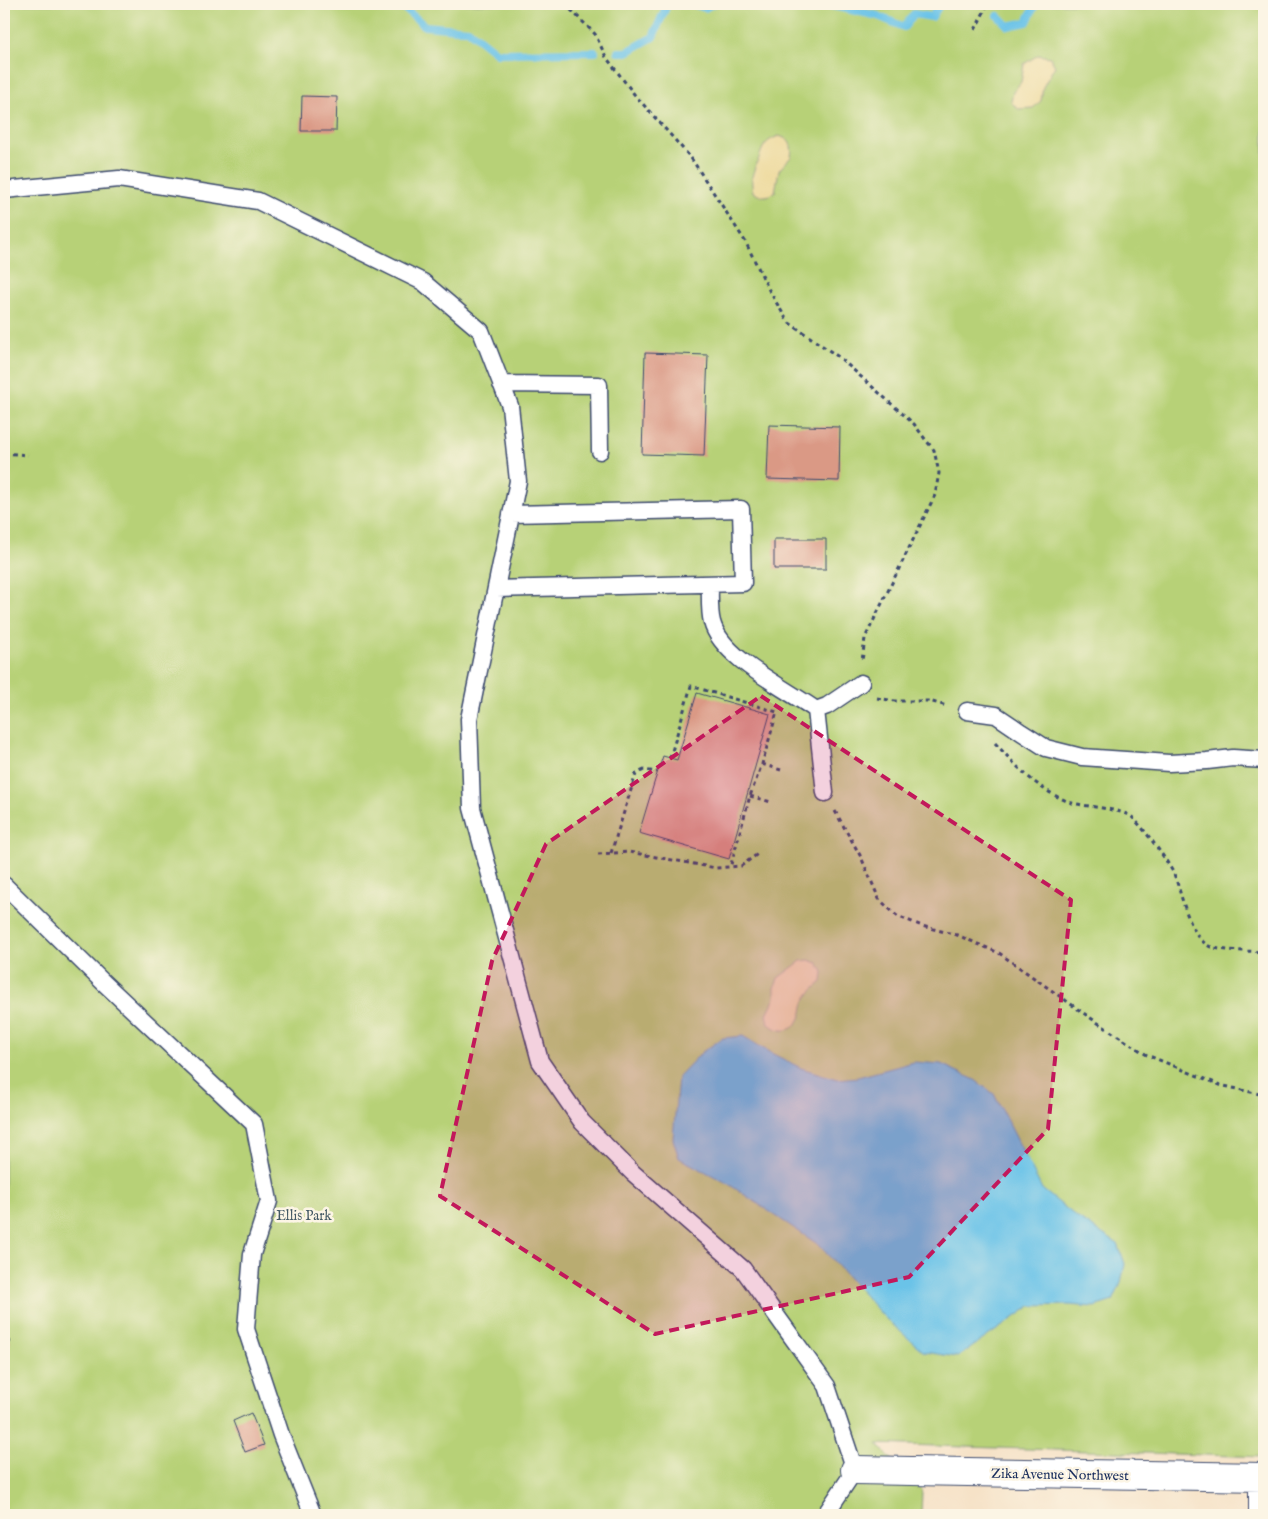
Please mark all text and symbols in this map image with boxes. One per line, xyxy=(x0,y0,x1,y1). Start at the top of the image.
park label: Ellis Park xyxy=(276,1207,332,1225)
street label: Zika Avenue Northwest xyxy=(991,1465,1129,1485)

